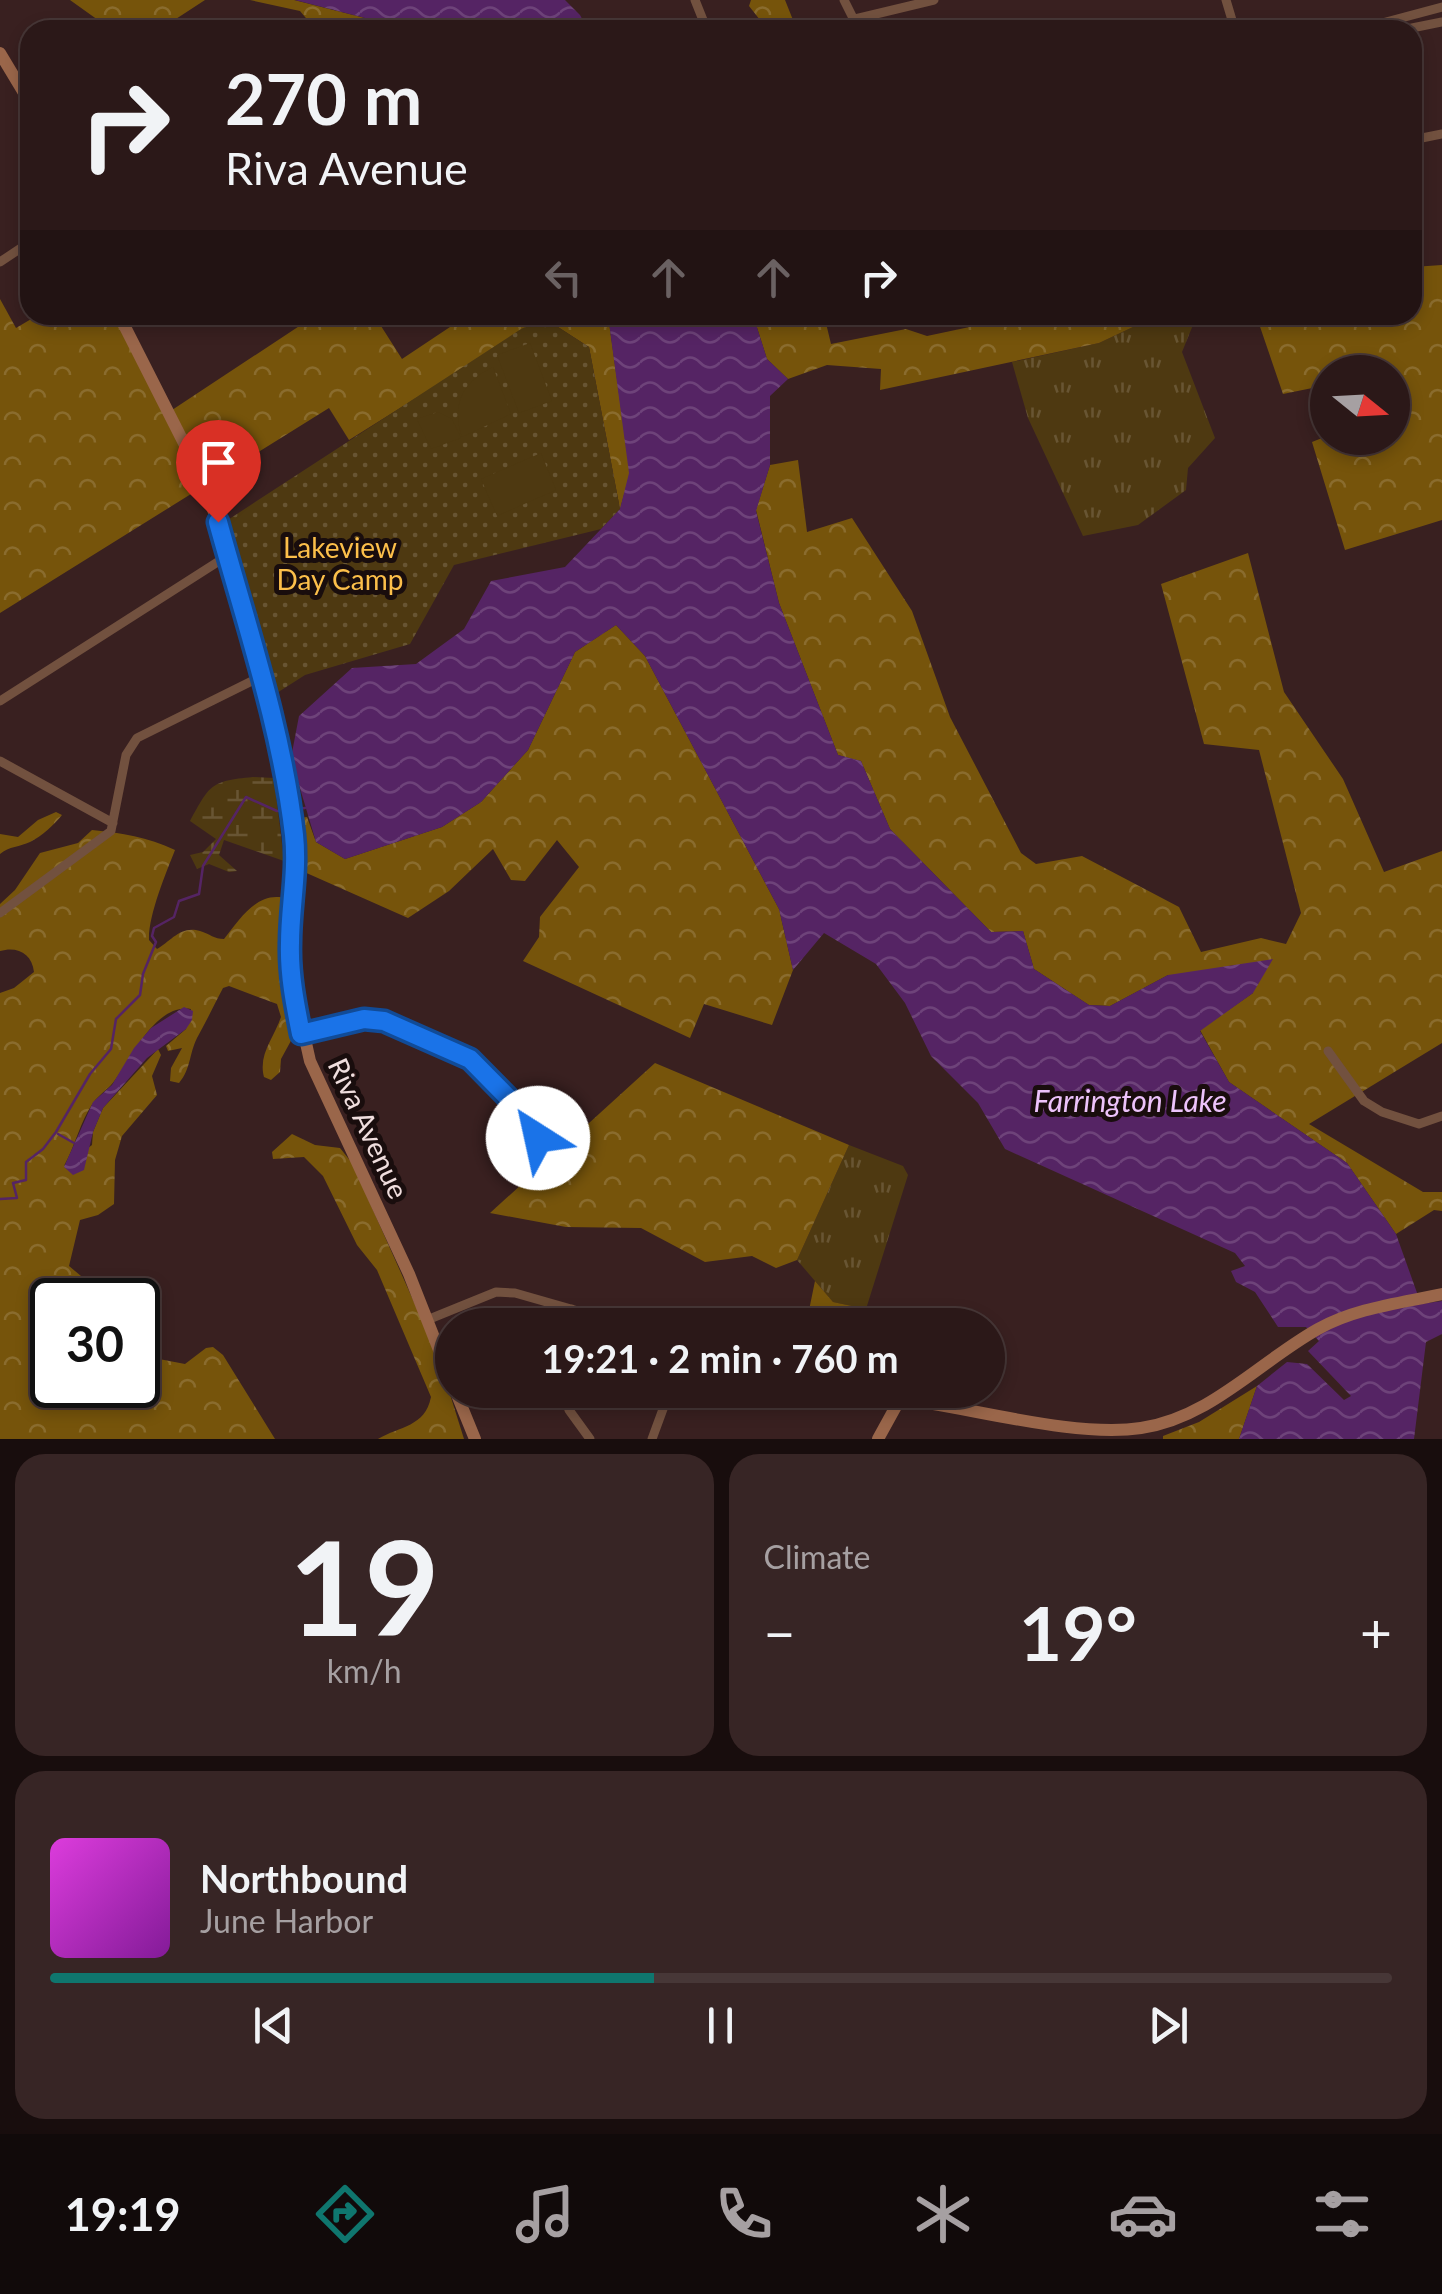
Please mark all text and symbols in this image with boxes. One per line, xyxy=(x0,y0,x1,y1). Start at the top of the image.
text: 270 m xyxy=(225,56,422,140)
icon: right xyxy=(60,60,190,190)
text: Riva Avenue xyxy=(225,141,468,195)
icon: left xyxy=(536,250,591,305)
icon: ahead xyxy=(641,250,696,305)
icon: ahead xyxy=(746,250,801,305)
icon: right xyxy=(851,250,906,305)
north arrow xyxy=(1310,355,1410,455)
map controls xyxy=(1310,355,1410,455)
pin xyxy=(176,420,261,523)
icon: arrive xyxy=(191,435,246,490)
park label: Lakeview Day Camp xyxy=(277,530,403,596)
street label: Riva Avenue xyxy=(322,1052,416,1204)
water label: Farrington Lake xyxy=(1034,1082,1227,1118)
position arrow xyxy=(486,1086,590,1190)
speed limit sign: 30 xyxy=(30,1278,160,1408)
text: 19:21 · 2 min · 760 m xyxy=(541,1335,899,1381)
text: 19 xyxy=(289,1508,440,1664)
text: Climate xyxy=(764,1537,870,1576)
text: 19° xyxy=(1019,1587,1137,1677)
text: − xyxy=(764,1599,795,1665)
text: + xyxy=(1360,1599,1392,1665)
text: km/h xyxy=(327,1651,402,1690)
text: Northbound xyxy=(200,1855,408,1901)
text: June Harbor xyxy=(200,1901,373,1940)
icon: previous xyxy=(246,1998,301,2053)
icon: pause xyxy=(693,1998,748,2053)
icon: next xyxy=(1141,1998,1196,2053)
icon: directions xyxy=(310,2179,380,2249)
icon: music xyxy=(510,2179,580,2249)
icon: phone xyxy=(709,2179,779,2249)
icon: climate xyxy=(908,2179,978,2249)
icon: car xyxy=(1108,2179,1178,2249)
icon: filters xyxy=(1307,2179,1377,2249)
text: 19:19 xyxy=(65,2187,181,2241)

